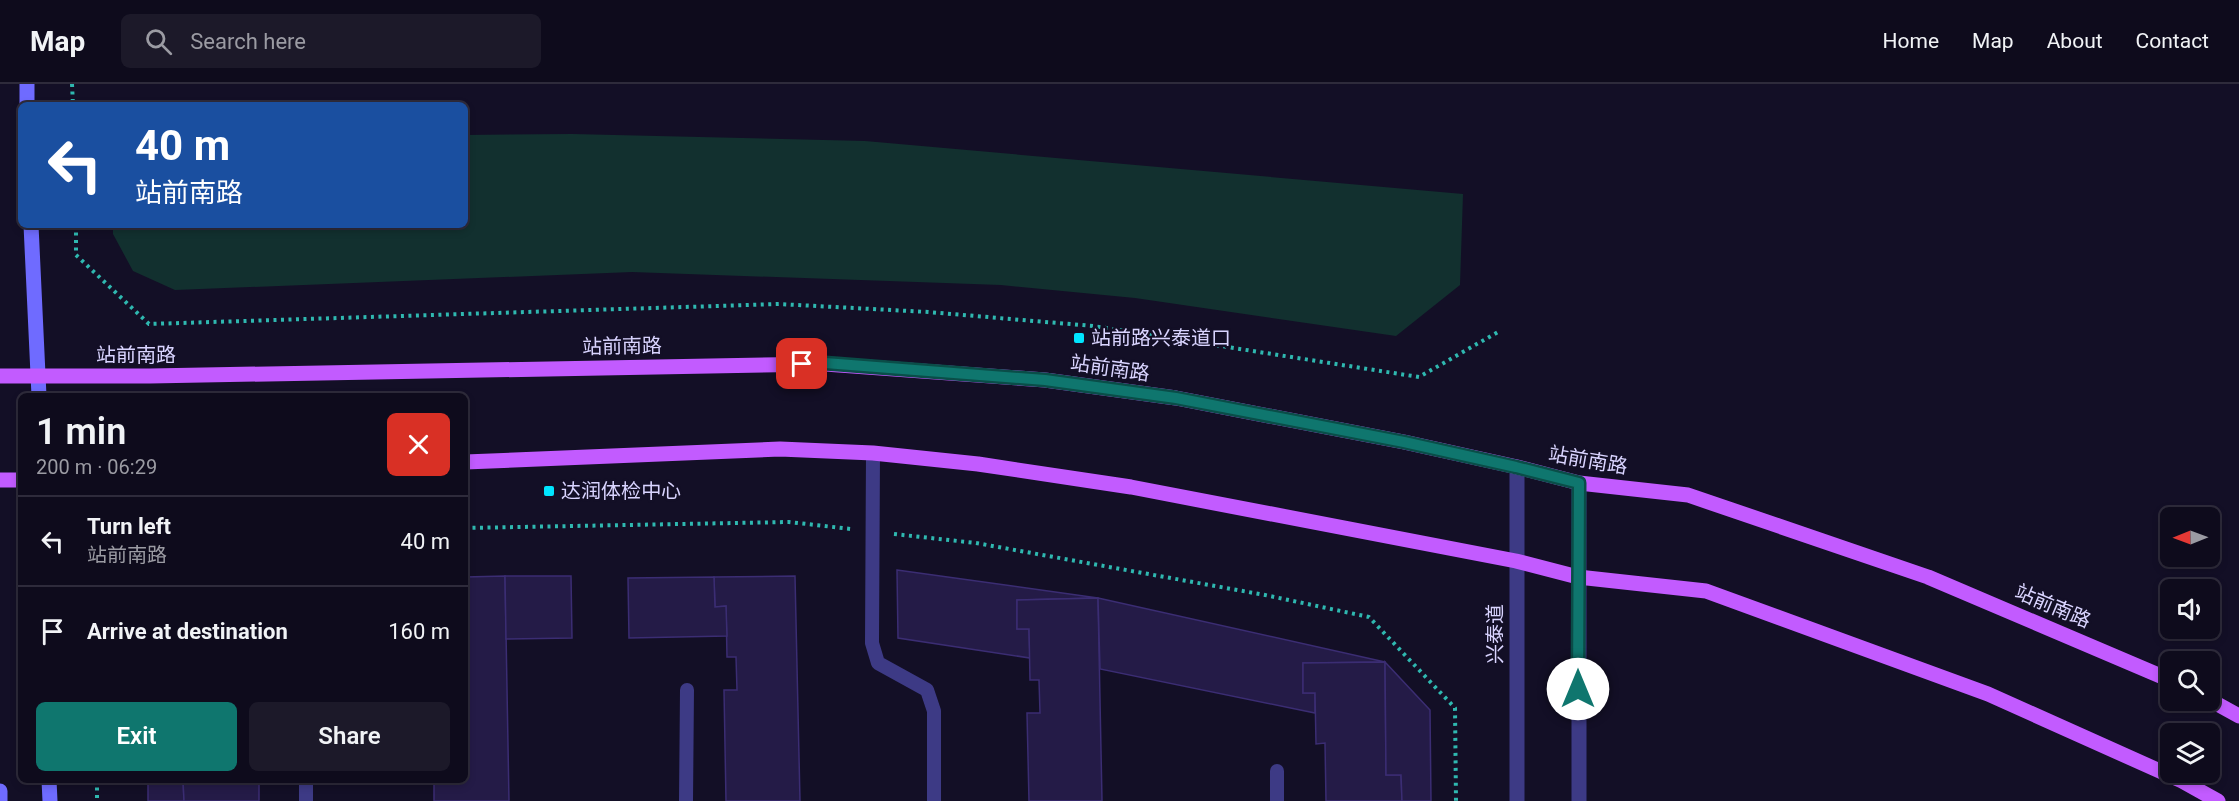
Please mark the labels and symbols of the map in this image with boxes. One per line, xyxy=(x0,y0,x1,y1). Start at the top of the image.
place label: 站前路兴泰道口 xyxy=(1091,326,1231,350)
marker: 站前路兴泰道口 xyxy=(1072,331,1086,345)
street label: 站前南路 xyxy=(582,333,662,359)
pin xyxy=(776,338,827,389)
street label: 站前南路 xyxy=(96,343,176,367)
street label: 站前南路 xyxy=(1069,351,1151,385)
street label: 站前南路 xyxy=(1547,441,1629,479)
place label: 达润体检中心 xyxy=(561,479,681,503)
marker: 达润体检中心 xyxy=(542,484,556,498)
north arrow xyxy=(2160,507,2220,567)
street label: 站前南路 xyxy=(2011,579,2095,633)
street label: 兴泰道 xyxy=(1483,604,1507,664)
position arrow xyxy=(1546,657,1610,721)

